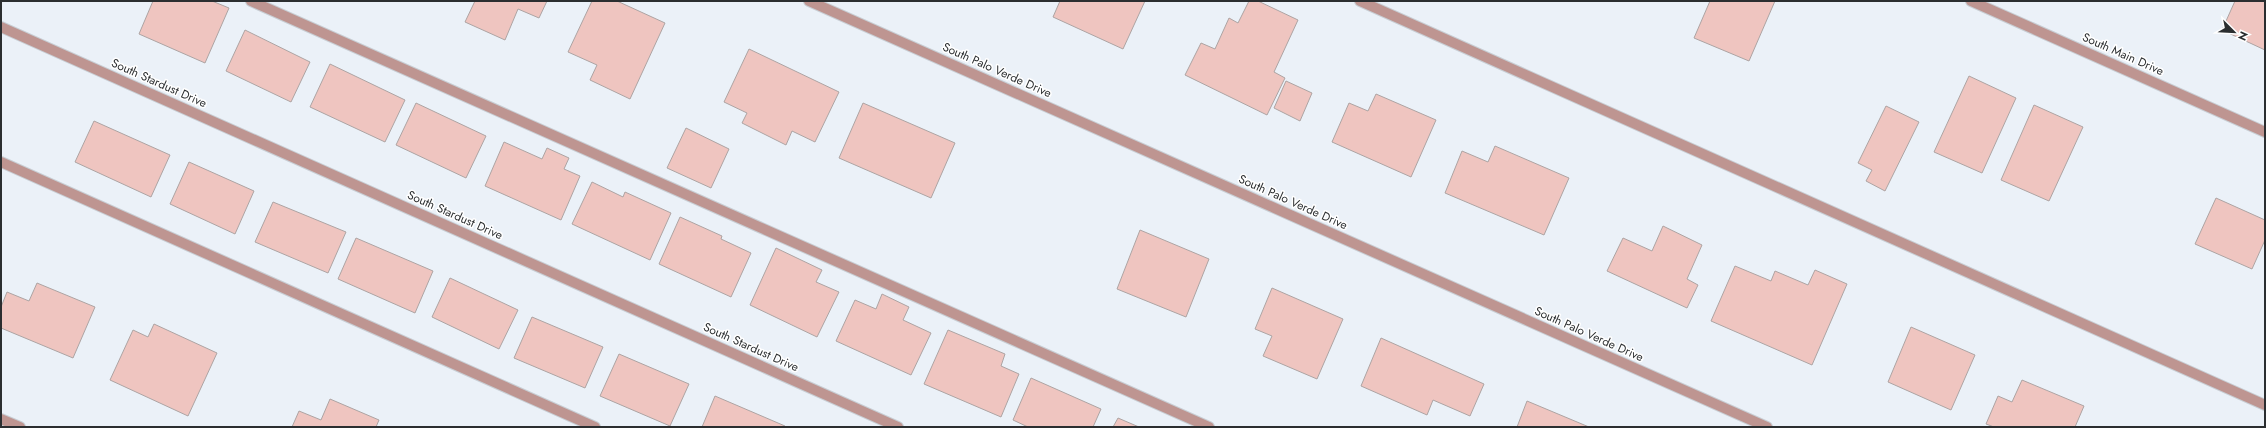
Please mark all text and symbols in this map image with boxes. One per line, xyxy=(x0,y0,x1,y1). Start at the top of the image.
north arrow xyxy=(2214,12,2254,52)
street label: South Main Drive xyxy=(2079,28,2167,80)
text: N xyxy=(2234,29,2252,43)
street label: South Palo Verde Drive xyxy=(940,38,1054,102)
street label: South Stardust Drive xyxy=(108,54,210,112)
street label: South Palo Verde Drive xyxy=(1236,170,1350,234)
street label: South Stardust Drive xyxy=(404,186,506,244)
street label: South Palo Verde Drive xyxy=(1532,302,1646,366)
street label: South Stardust Drive xyxy=(700,318,802,376)

